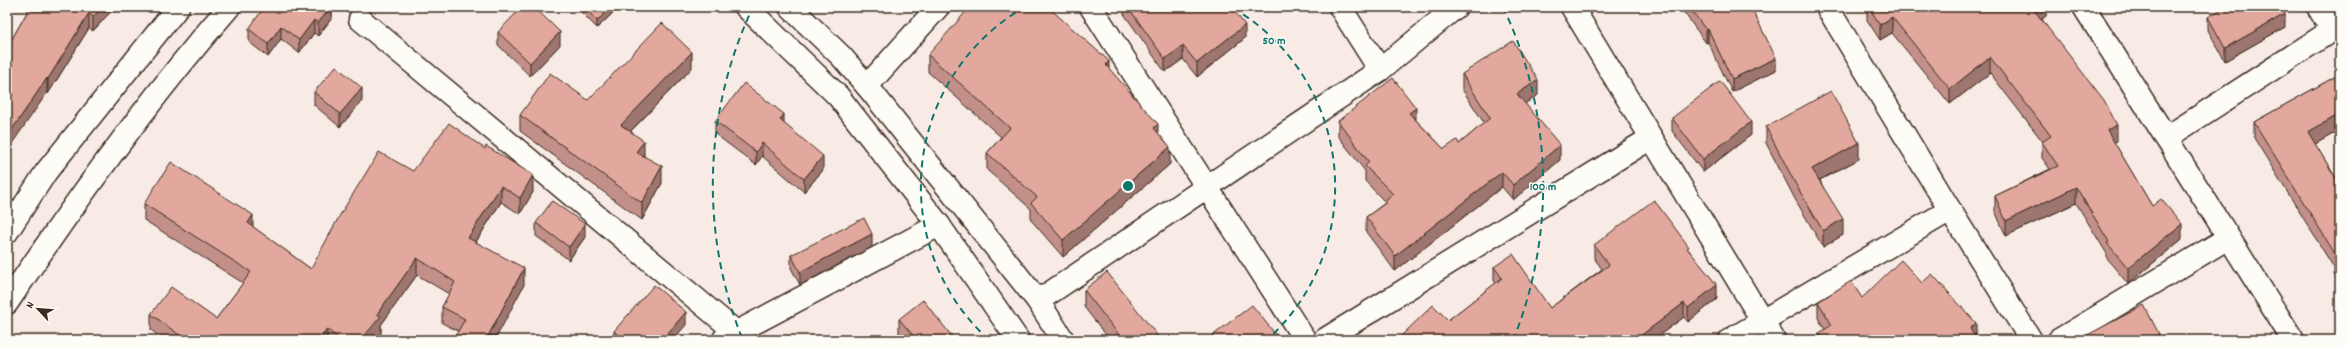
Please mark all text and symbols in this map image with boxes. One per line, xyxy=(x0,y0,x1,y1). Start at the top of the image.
text: 50 m xyxy=(1262,33,1286,50)
centre of rings xyxy=(1121,179,1135,193)
text: 100 m xyxy=(1530,179,1556,196)
north arrow xyxy=(18,289,58,329)
text: N xyxy=(22,299,39,311)

